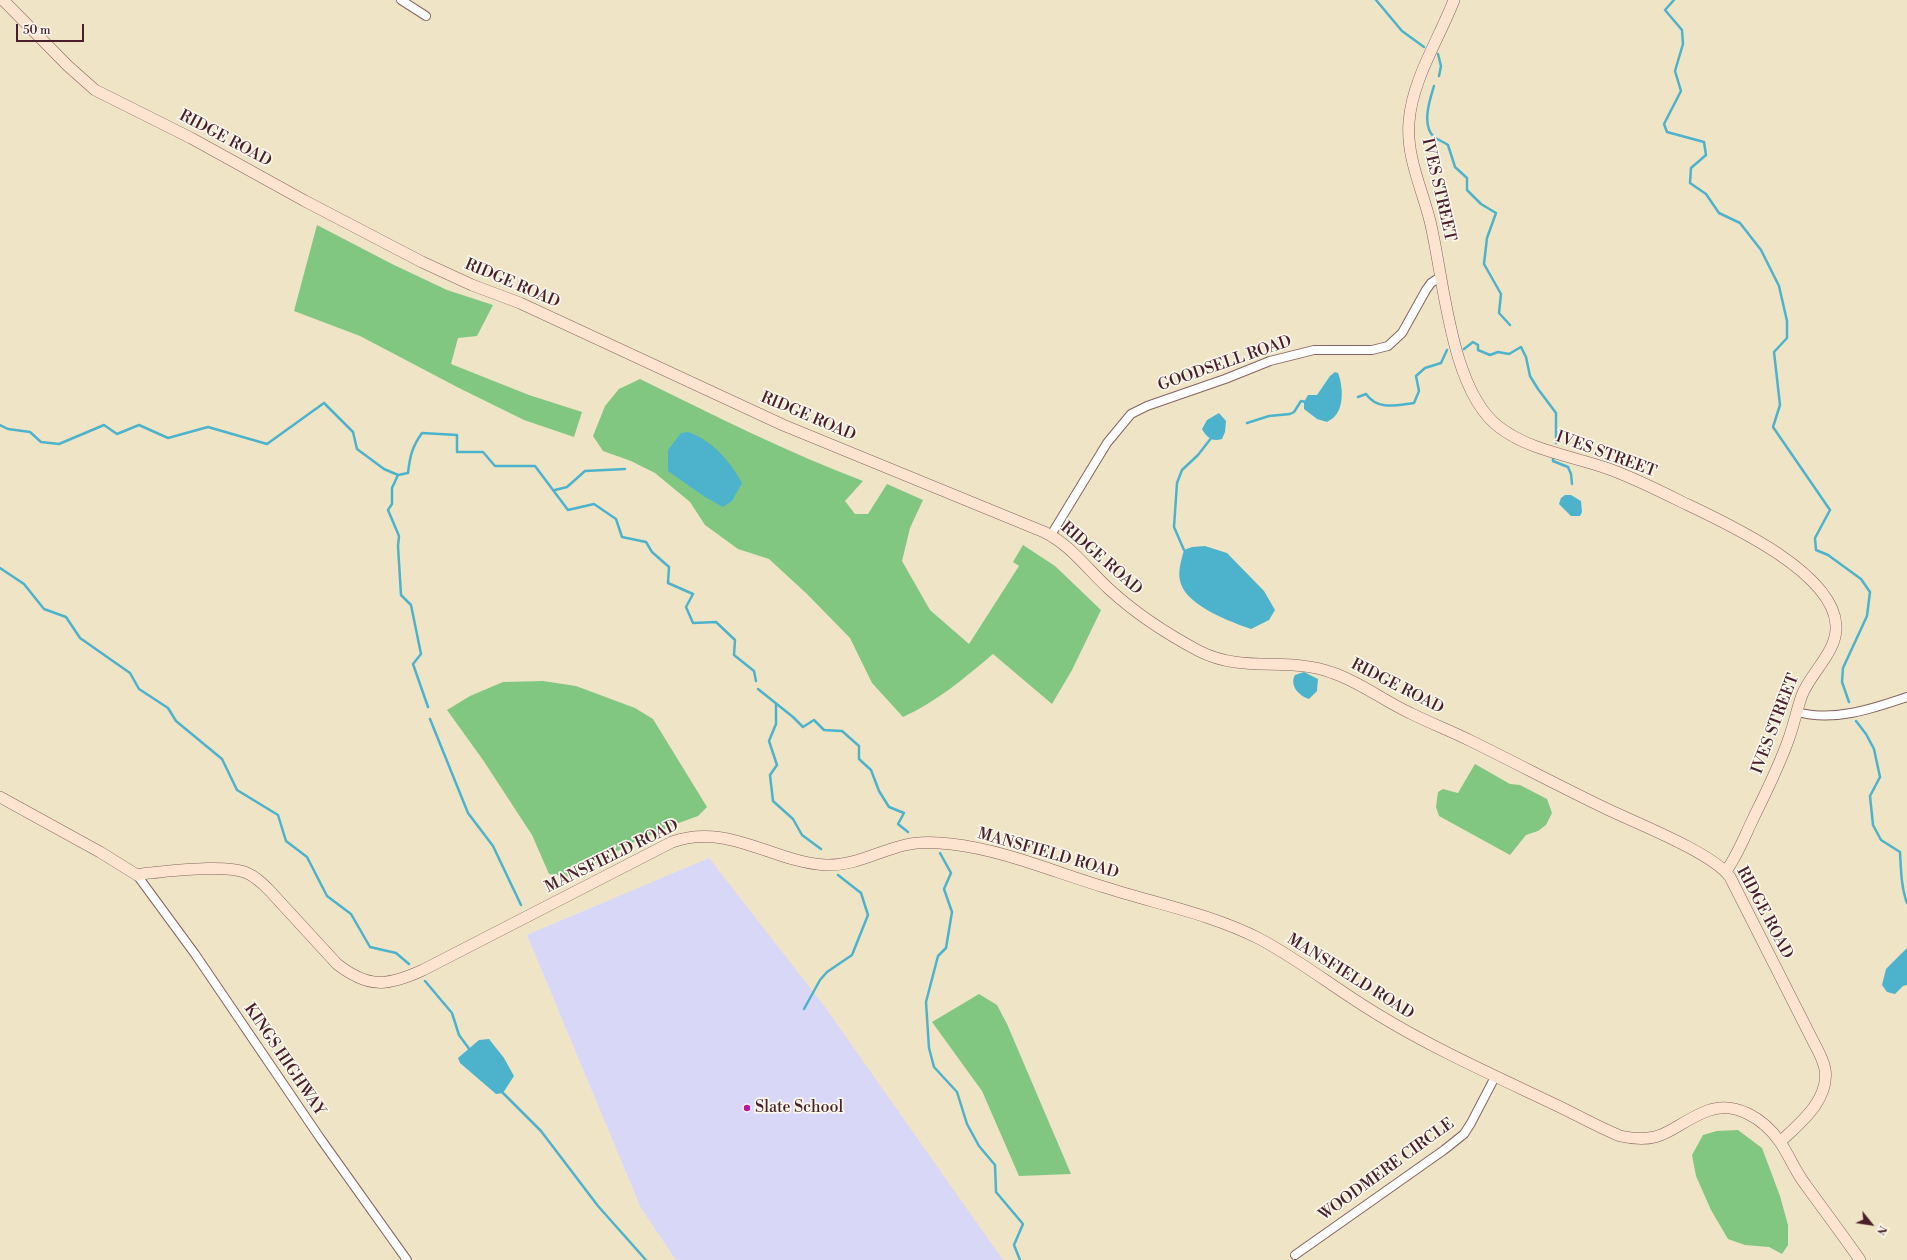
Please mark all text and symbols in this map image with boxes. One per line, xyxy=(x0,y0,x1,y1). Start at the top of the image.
scale bar xyxy=(18,16,86,42)
text: 50 m xyxy=(23,23,51,38)
street label: RIDGE ROAD xyxy=(176,107,274,171)
street label: IVES STREET xyxy=(1417,136,1459,244)
street label: RIDGE ROAD xyxy=(461,255,563,313)
street label: GOODSELL ROAD xyxy=(1156,332,1294,396)
street label: RIDGE ROAD xyxy=(757,388,859,446)
street label: IVES STREET xyxy=(1553,428,1659,482)
street label: RIDGE ROAD xyxy=(1056,518,1146,600)
street label: RIDGE ROAD xyxy=(1347,655,1447,719)
street label: IVES STREET xyxy=(1748,671,1804,777)
street label: MANSFIELD ROAD xyxy=(542,816,682,898)
street label: MANSFIELD ROAD xyxy=(975,825,1121,883)
street label: RIDGE ROAD xyxy=(1732,864,1796,962)
street label: MANSFIELD ROAD xyxy=(1283,930,1417,1024)
street label: KINGS HIGHWAY xyxy=(239,1000,329,1120)
place label: Slate School xyxy=(755,1098,843,1118)
marker: Slate School xyxy=(742,1103,752,1113)
street label: WOODMERE CIRCLE xyxy=(1316,1115,1458,1225)
north arrow xyxy=(1851,1204,1891,1244)
text: N xyxy=(1873,1223,1890,1237)

